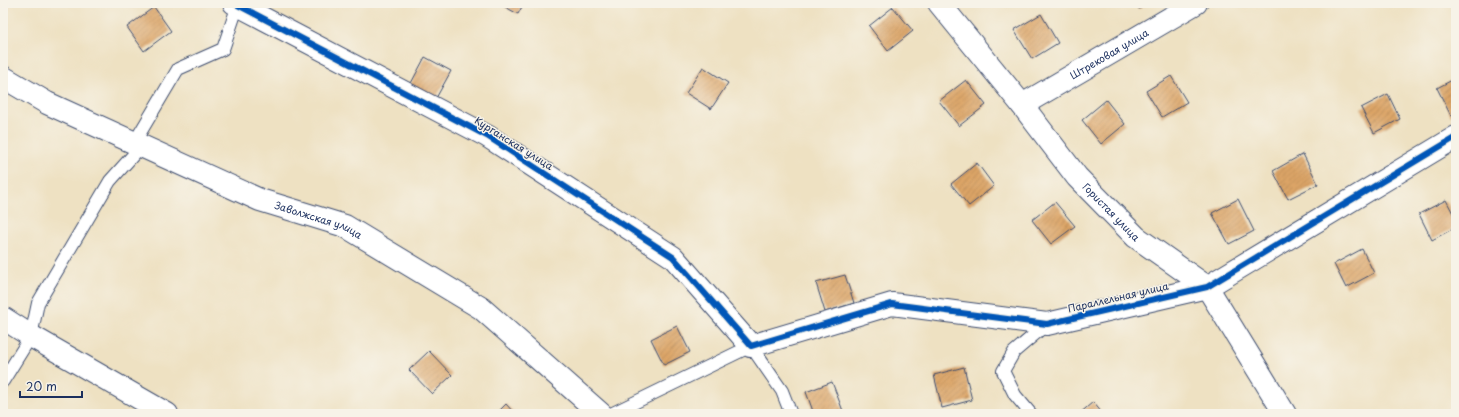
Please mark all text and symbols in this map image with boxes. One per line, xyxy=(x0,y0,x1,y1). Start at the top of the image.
street label: Штрековая улица xyxy=(1067,24,1152,82)
street label: Курганская улица xyxy=(472,112,557,174)
street label: Гористая улица xyxy=(1080,179,1144,244)
street label: Заволжская улица xyxy=(273,197,366,242)
street label: Параллельная улица xyxy=(1066,277,1170,315)
scale bar xyxy=(20,373,82,399)
text: 20 m xyxy=(26,377,57,395)

